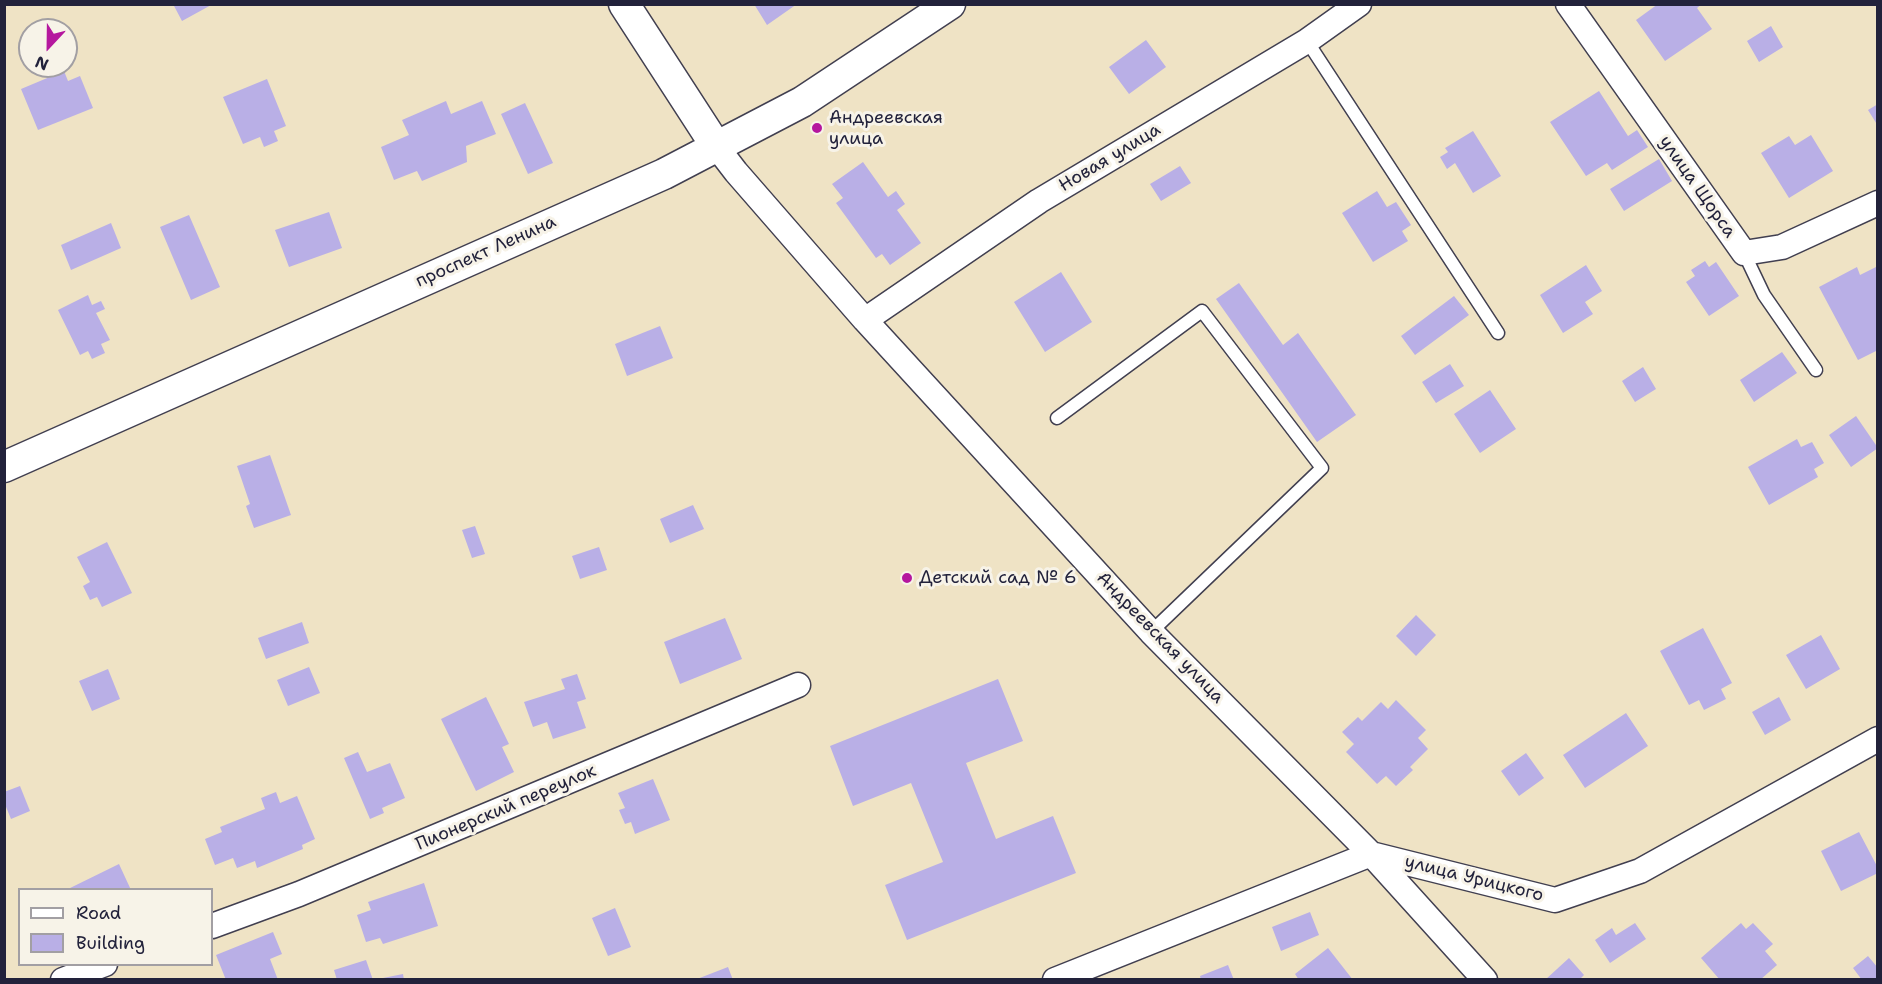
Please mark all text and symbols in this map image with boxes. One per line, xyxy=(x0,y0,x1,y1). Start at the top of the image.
north arrow xyxy=(18,18,78,78)
text: N xyxy=(32,51,52,75)
place label: Андреевская улица xyxy=(829,107,943,150)
street label: Новая улица xyxy=(1055,119,1165,197)
marker: Андреевская улица xyxy=(810,121,824,135)
street label: улица Щорса xyxy=(1654,132,1740,242)
street label: проспект Ленина xyxy=(412,211,560,293)
place label: Детский сад № 6 xyxy=(919,567,1077,589)
street label: Андреевская улица xyxy=(1092,568,1228,708)
marker: Детский сад № 6 xyxy=(900,571,914,585)
street label: Пионерский переулок xyxy=(413,760,599,856)
street label: улица Урицкого xyxy=(1402,851,1546,907)
legend xyxy=(18,888,213,966)
text: Road xyxy=(76,901,121,925)
text: Building xyxy=(76,931,145,955)

